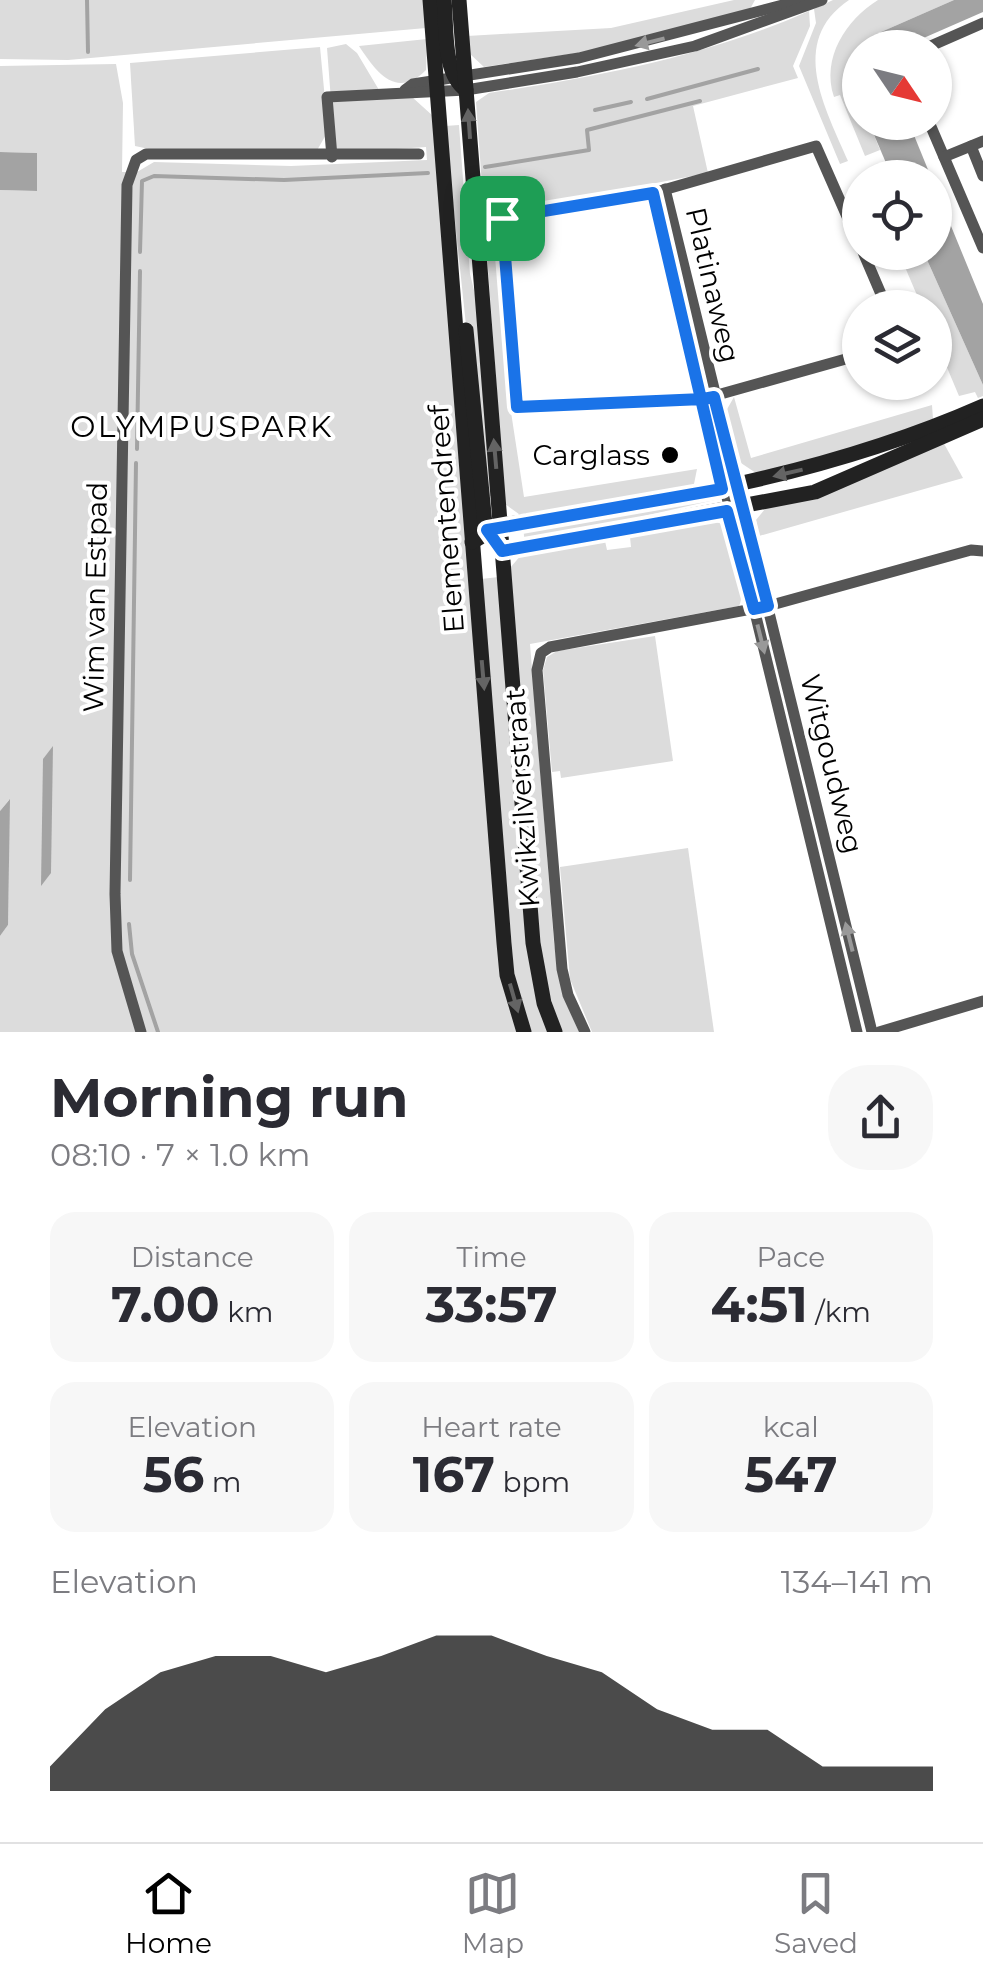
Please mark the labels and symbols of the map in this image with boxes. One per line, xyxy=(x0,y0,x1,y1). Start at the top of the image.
north arrow xyxy=(842,30,952,140)
one-way arrow xyxy=(634,35,665,50)
one-way arrow xyxy=(460,107,476,139)
pin xyxy=(460,176,545,261)
street label: Platinaweg xyxy=(679,204,747,366)
street label: Elementendreef xyxy=(421,402,471,634)
district label: OLYMPUSPARK xyxy=(70,408,334,445)
one-way arrow xyxy=(486,437,502,469)
place label: Carglass xyxy=(532,438,650,472)
marker: Carglass xyxy=(659,444,681,466)
one-way arrow xyxy=(772,466,803,481)
street label: Wim van Estpad xyxy=(76,481,114,713)
one-way arrow xyxy=(754,624,769,655)
one-way arrow xyxy=(475,659,491,691)
street label: Witgoudweg xyxy=(793,671,871,857)
street label: Kwikzilverstraat xyxy=(497,687,547,909)
one-way arrow xyxy=(841,921,856,952)
one-way arrow xyxy=(506,982,522,1013)

